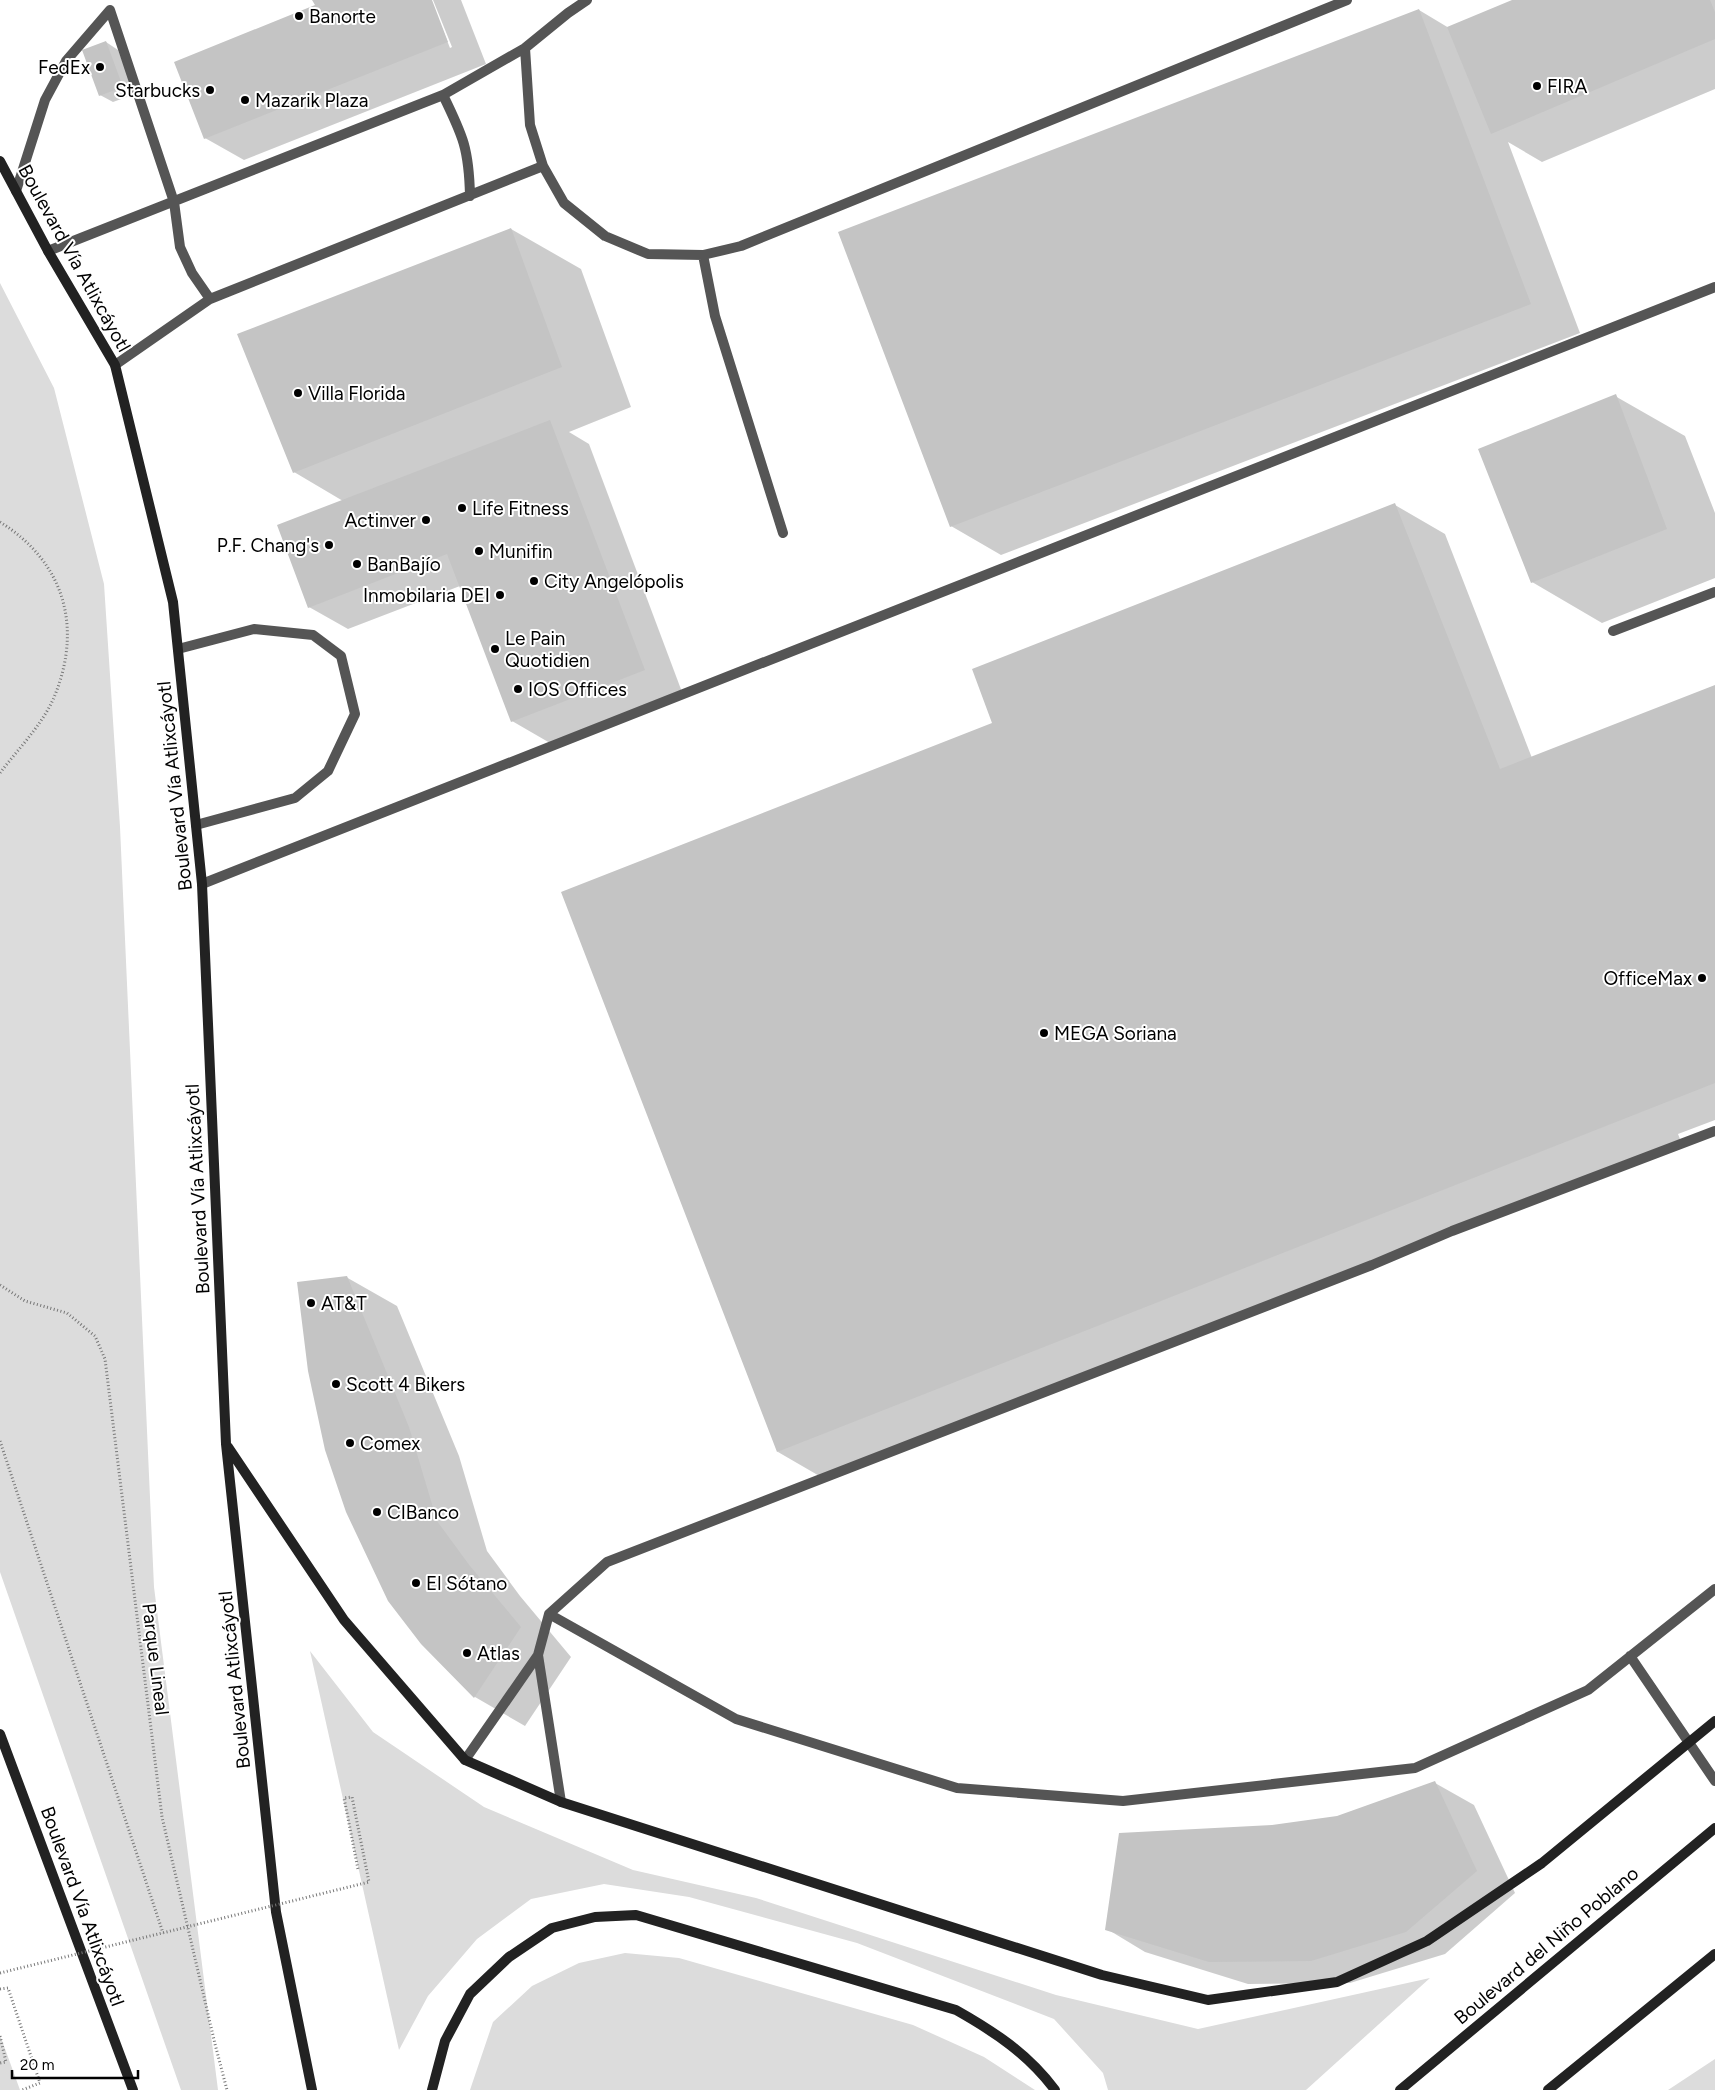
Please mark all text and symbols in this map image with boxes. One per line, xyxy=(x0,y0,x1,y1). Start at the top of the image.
place label: Banorte xyxy=(309,5,376,28)
marker: Banorte xyxy=(293,10,305,22)
place label: FedEx xyxy=(38,56,90,79)
marker: FedEx xyxy=(94,61,106,73)
place label: FIRA xyxy=(1547,75,1587,98)
place label: Starbucks xyxy=(115,79,200,102)
marker: FIRA xyxy=(1531,80,1543,92)
marker: Starbucks xyxy=(204,84,216,96)
place label: Mazarik Plaza xyxy=(255,89,368,112)
marker: Mazarik Plaza xyxy=(239,94,251,106)
street label: Boulevard Vía Atlixcáyotl xyxy=(13,161,136,356)
place label: Villa Florida xyxy=(308,382,406,405)
marker: Villa Florida xyxy=(292,387,304,399)
place label: Life Fitness xyxy=(472,497,569,520)
marker: Life Fitness xyxy=(456,502,468,514)
place label: Actinver xyxy=(344,509,417,532)
marker: Actinver xyxy=(420,514,432,526)
place label: P.F. Chang's xyxy=(217,534,319,557)
marker: P.F. Chang's xyxy=(323,539,335,551)
place label: Munifin xyxy=(489,540,553,563)
marker: Munifin xyxy=(473,545,485,557)
place label: BanBajío xyxy=(367,553,441,576)
marker: BanBajío xyxy=(351,558,363,570)
place label: City Angelópolis xyxy=(544,570,684,593)
marker: City Angelópolis xyxy=(528,575,540,587)
place label: Inmobilaria DEI xyxy=(363,584,490,607)
marker: Inmobilaria DEI xyxy=(494,589,506,601)
place label: Le Pain Quotidien xyxy=(505,627,590,672)
marker: Le Pain Quotidien xyxy=(489,643,501,655)
place label: IOS Offices xyxy=(528,678,627,701)
street label: Boulevard Vía Atlixcáyotl xyxy=(152,680,197,892)
marker: IOS Offices xyxy=(512,683,524,695)
place label: OfficeMax xyxy=(1603,967,1692,990)
marker: OfficeMax xyxy=(1696,972,1708,984)
place label: MEGA Soriana xyxy=(1054,1022,1177,1045)
marker: MEGA Soriana xyxy=(1038,1027,1050,1039)
street label: Boulevard Vía Atlixcáyotl xyxy=(181,1083,214,1295)
place label: AT&T xyxy=(321,1292,367,1315)
marker: AT&T xyxy=(305,1297,317,1309)
place label: Scott 4 Bikers xyxy=(346,1373,465,1396)
marker: Scott 4 Bikers xyxy=(330,1378,342,1390)
place label: Comex xyxy=(360,1432,420,1455)
marker: Comex xyxy=(344,1437,356,1449)
place label: CIBanco xyxy=(387,1501,459,1524)
marker: CIBanco xyxy=(371,1506,383,1518)
place label: El Sótano xyxy=(426,1572,507,1595)
marker: El Sótano xyxy=(410,1577,422,1589)
street label: Boulevard Atlixcáyotl xyxy=(214,1590,255,1770)
street label: Parque Lineal xyxy=(137,1602,174,1716)
place label: Atlas xyxy=(477,1642,520,1665)
marker: Atlas xyxy=(461,1647,473,1659)
street label: Boulevard Vía Atlixcáyotl xyxy=(36,1803,129,2009)
street label: Boulevard del Niño Poblano xyxy=(1450,1862,1643,2029)
scale bar xyxy=(12,2048,139,2080)
text: 20 m xyxy=(20,2056,54,2074)

